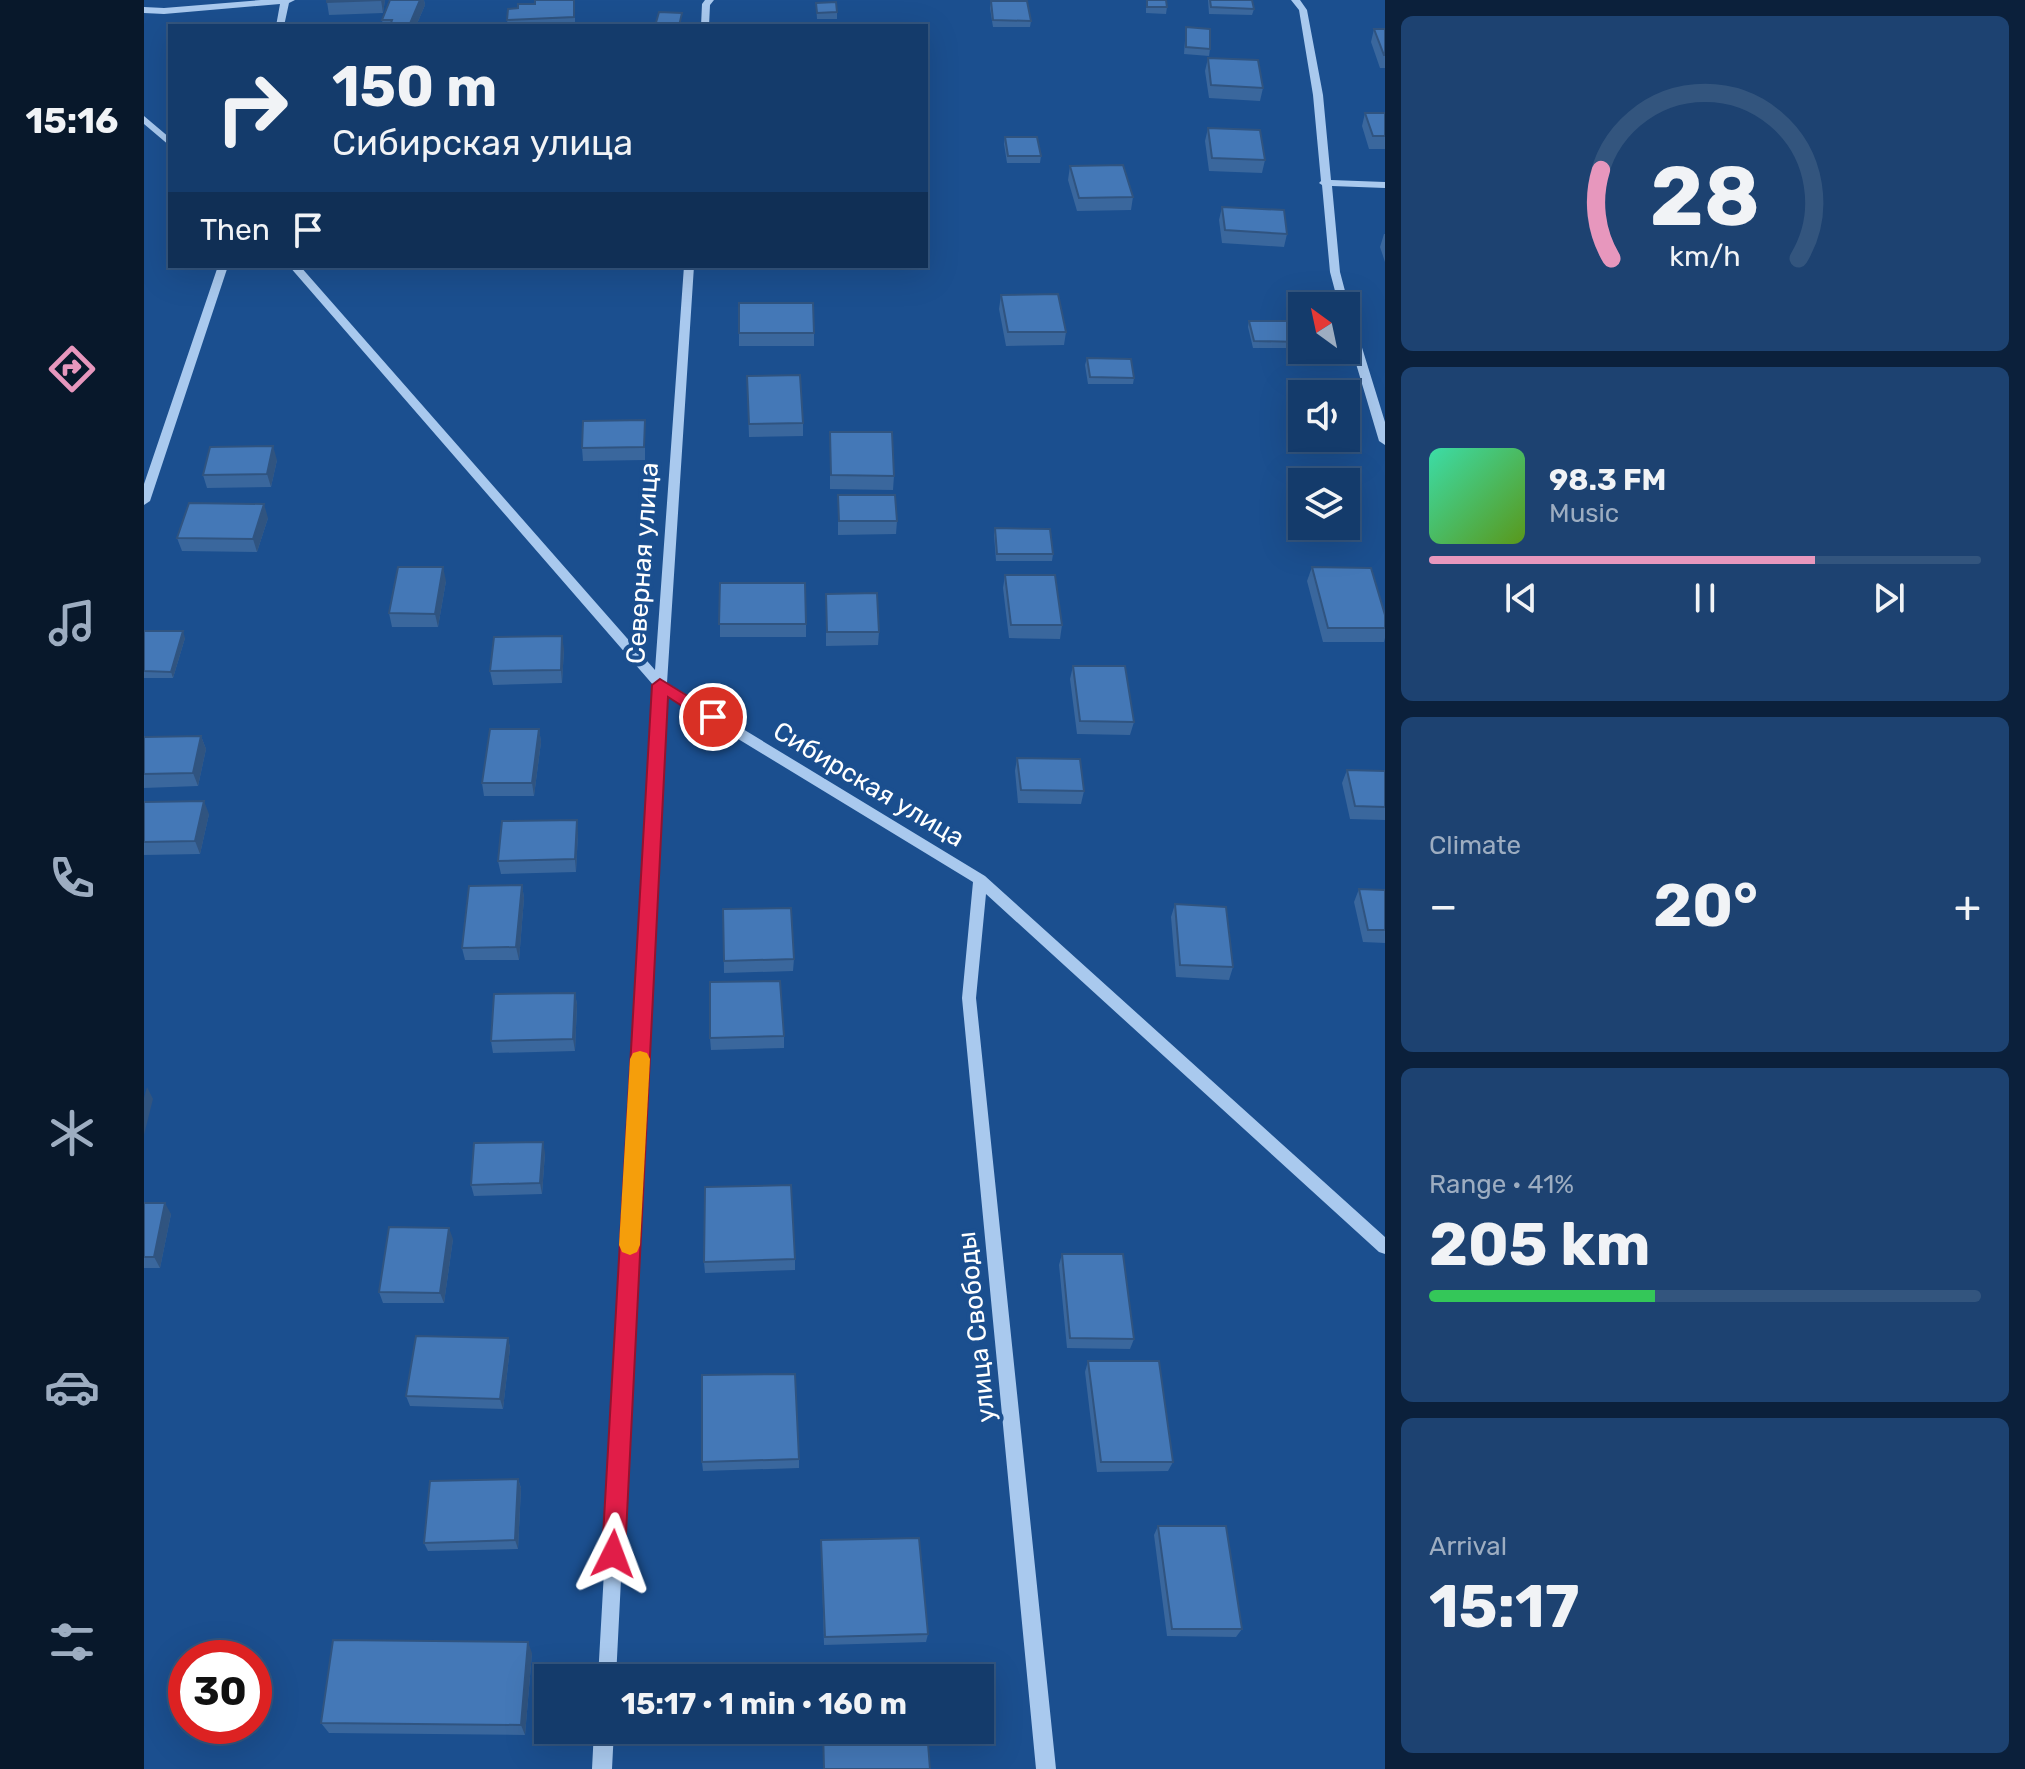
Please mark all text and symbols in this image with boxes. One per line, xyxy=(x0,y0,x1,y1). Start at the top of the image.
text: 150 m xyxy=(332,54,497,120)
icon: right xyxy=(200,56,304,160)
text: 15:16 xyxy=(26,99,119,142)
text: Сибирская улица xyxy=(332,121,633,164)
text: 28 xyxy=(1650,147,1760,246)
icon: arrive xyxy=(286,208,330,252)
text: Then xyxy=(200,212,270,248)
text: km/h xyxy=(1669,239,1741,273)
north arrow xyxy=(1288,292,1360,364)
map controls xyxy=(1288,292,1360,540)
icon: directions xyxy=(44,341,100,397)
button: sound xyxy=(1288,380,1360,452)
street label: Северная улица xyxy=(620,461,665,665)
text: 98.3 FM xyxy=(1549,462,1666,498)
button: layers xyxy=(1288,468,1360,540)
text: Music xyxy=(1549,498,1619,529)
icon: previous xyxy=(1499,576,1543,620)
icon: pause xyxy=(1683,576,1727,620)
icon: next xyxy=(1867,576,1911,620)
icon: music xyxy=(44,595,100,651)
pin xyxy=(679,683,747,751)
icon: arrive xyxy=(691,695,735,739)
street label: Сибирская улица xyxy=(768,715,970,854)
text: Climate xyxy=(1429,830,1521,861)
icon: phone xyxy=(44,850,100,906)
text: 20° xyxy=(1653,870,1758,941)
text: − xyxy=(1429,880,1458,932)
text: + xyxy=(1954,880,1981,932)
icon: climate xyxy=(44,1105,100,1161)
text: Range · 41% xyxy=(1429,1169,1574,1200)
text: 205 km xyxy=(1429,1209,1650,1280)
street label: улица Свободы xyxy=(951,1230,1002,1424)
icon: car xyxy=(44,1359,100,1415)
position arrow xyxy=(571,1512,655,1596)
text: Arrival xyxy=(1429,1531,1507,1562)
text: 15:17 xyxy=(1429,1571,1579,1642)
icon: filters xyxy=(44,1614,100,1670)
speed limit sign: 30 xyxy=(168,1640,272,1744)
text: 15:17 · 1 min · 160 m xyxy=(621,1686,907,1722)

